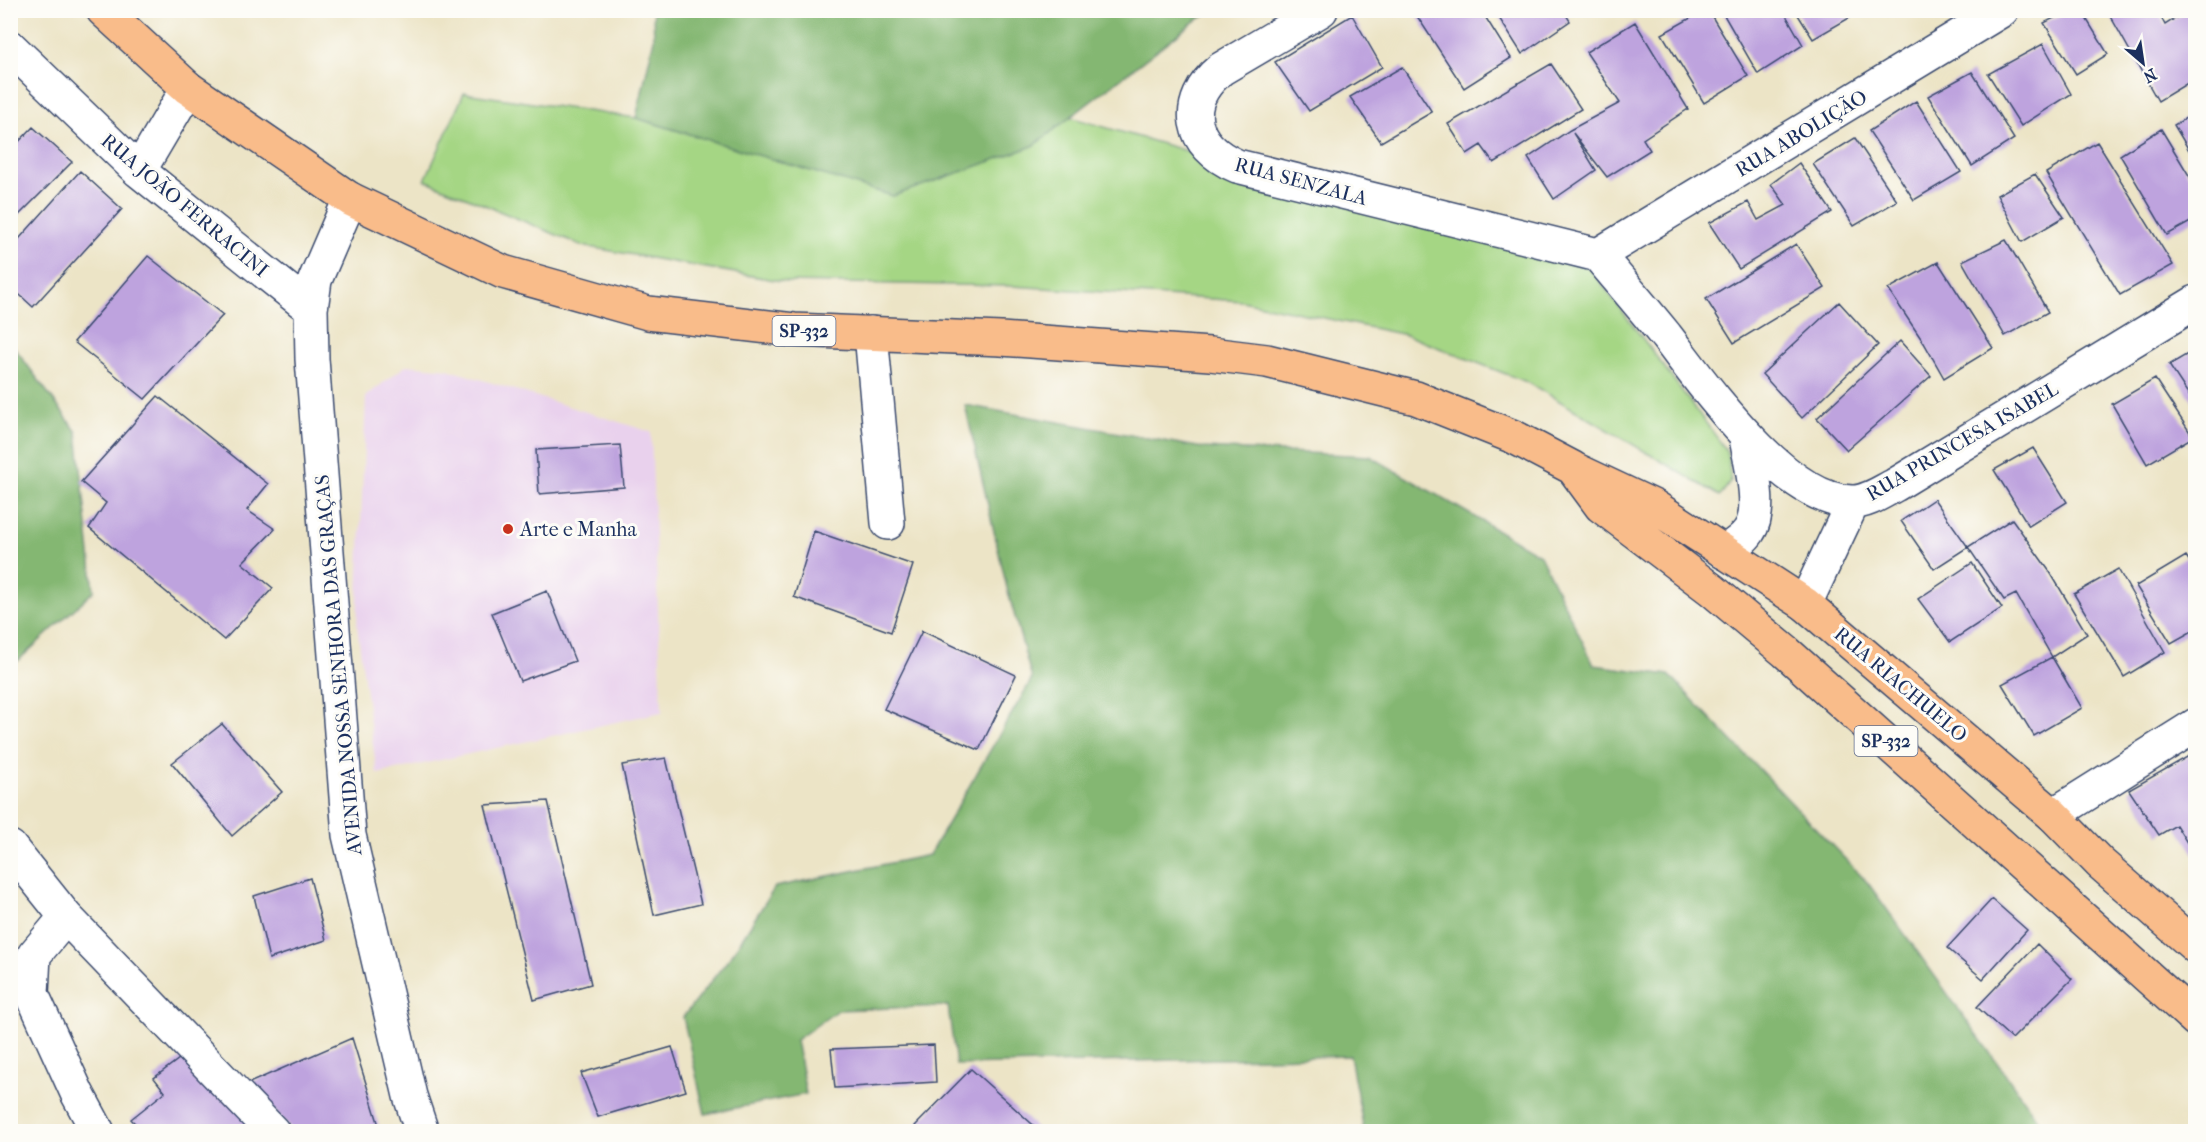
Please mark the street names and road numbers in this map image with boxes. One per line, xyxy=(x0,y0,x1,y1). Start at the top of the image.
street label: RUA ABOLIÇÃO xyxy=(1731,84,1872,183)
street label: RUA JOÃO FERRACINI xyxy=(97,128,274,282)
street label: RUA SENZALA xyxy=(1232,153,1371,210)
road number: SP-332 xyxy=(772,316,836,346)
street label: RUA PRINCESA ISABEL xyxy=(1862,377,2062,506)
street label: AVENIDA NOSSA SENHORA DAS GRAÇAS xyxy=(310,474,368,857)
street label: RUA RIACHUELO xyxy=(1830,622,1972,747)
road number: SP-332 xyxy=(1854,726,1918,756)

